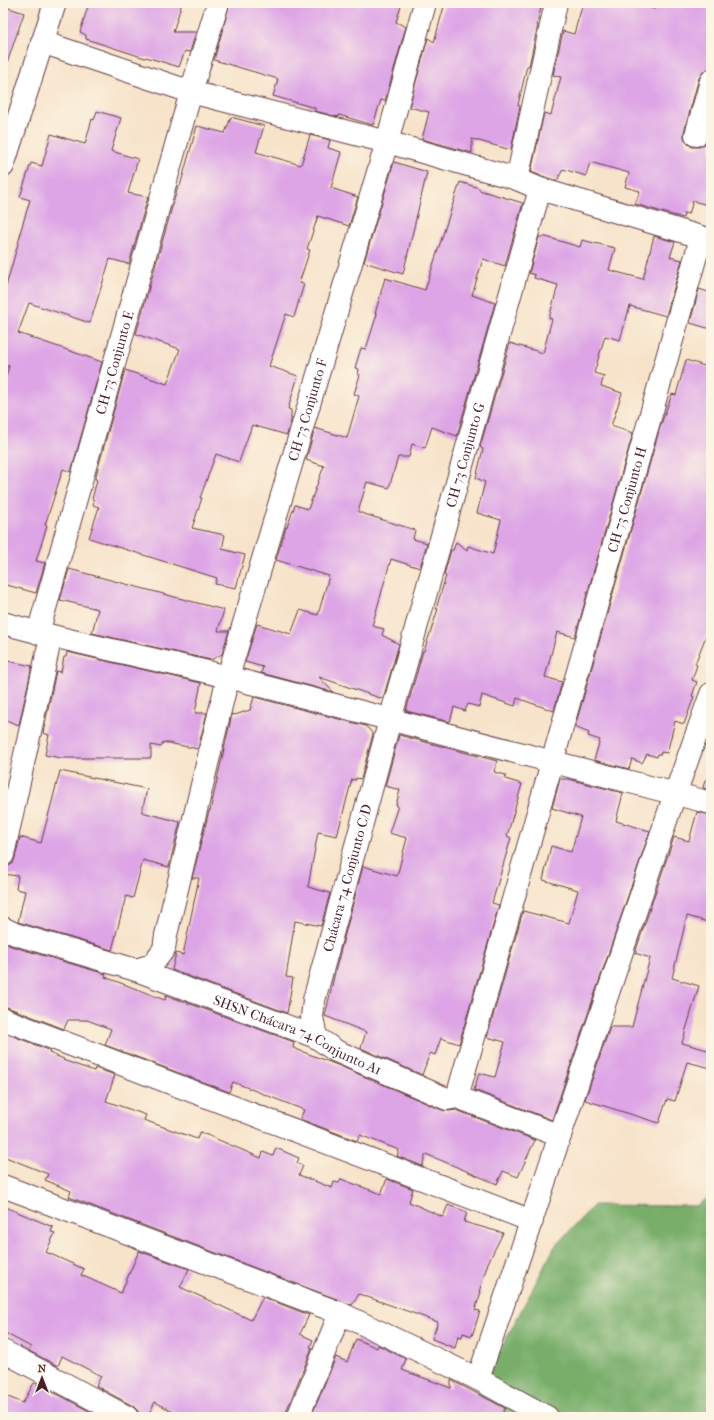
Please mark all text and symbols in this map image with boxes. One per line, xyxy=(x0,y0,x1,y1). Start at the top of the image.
street label: CH 73 Conjunto E xyxy=(92,309,138,416)
street label: CH 73 Conjunto F xyxy=(285,356,331,463)
street label: CH 73 Conjunto G xyxy=(442,401,488,510)
street label: CH 73 Conjunto H xyxy=(604,445,650,555)
street label: Chácara 74 Conjunto C/D xyxy=(319,802,376,954)
street label: SHSN Chácara 74 Conjunto A1 xyxy=(211,992,384,1079)
north arrow xyxy=(22,1358,62,1398)
text: N xyxy=(38,1362,47,1375)

